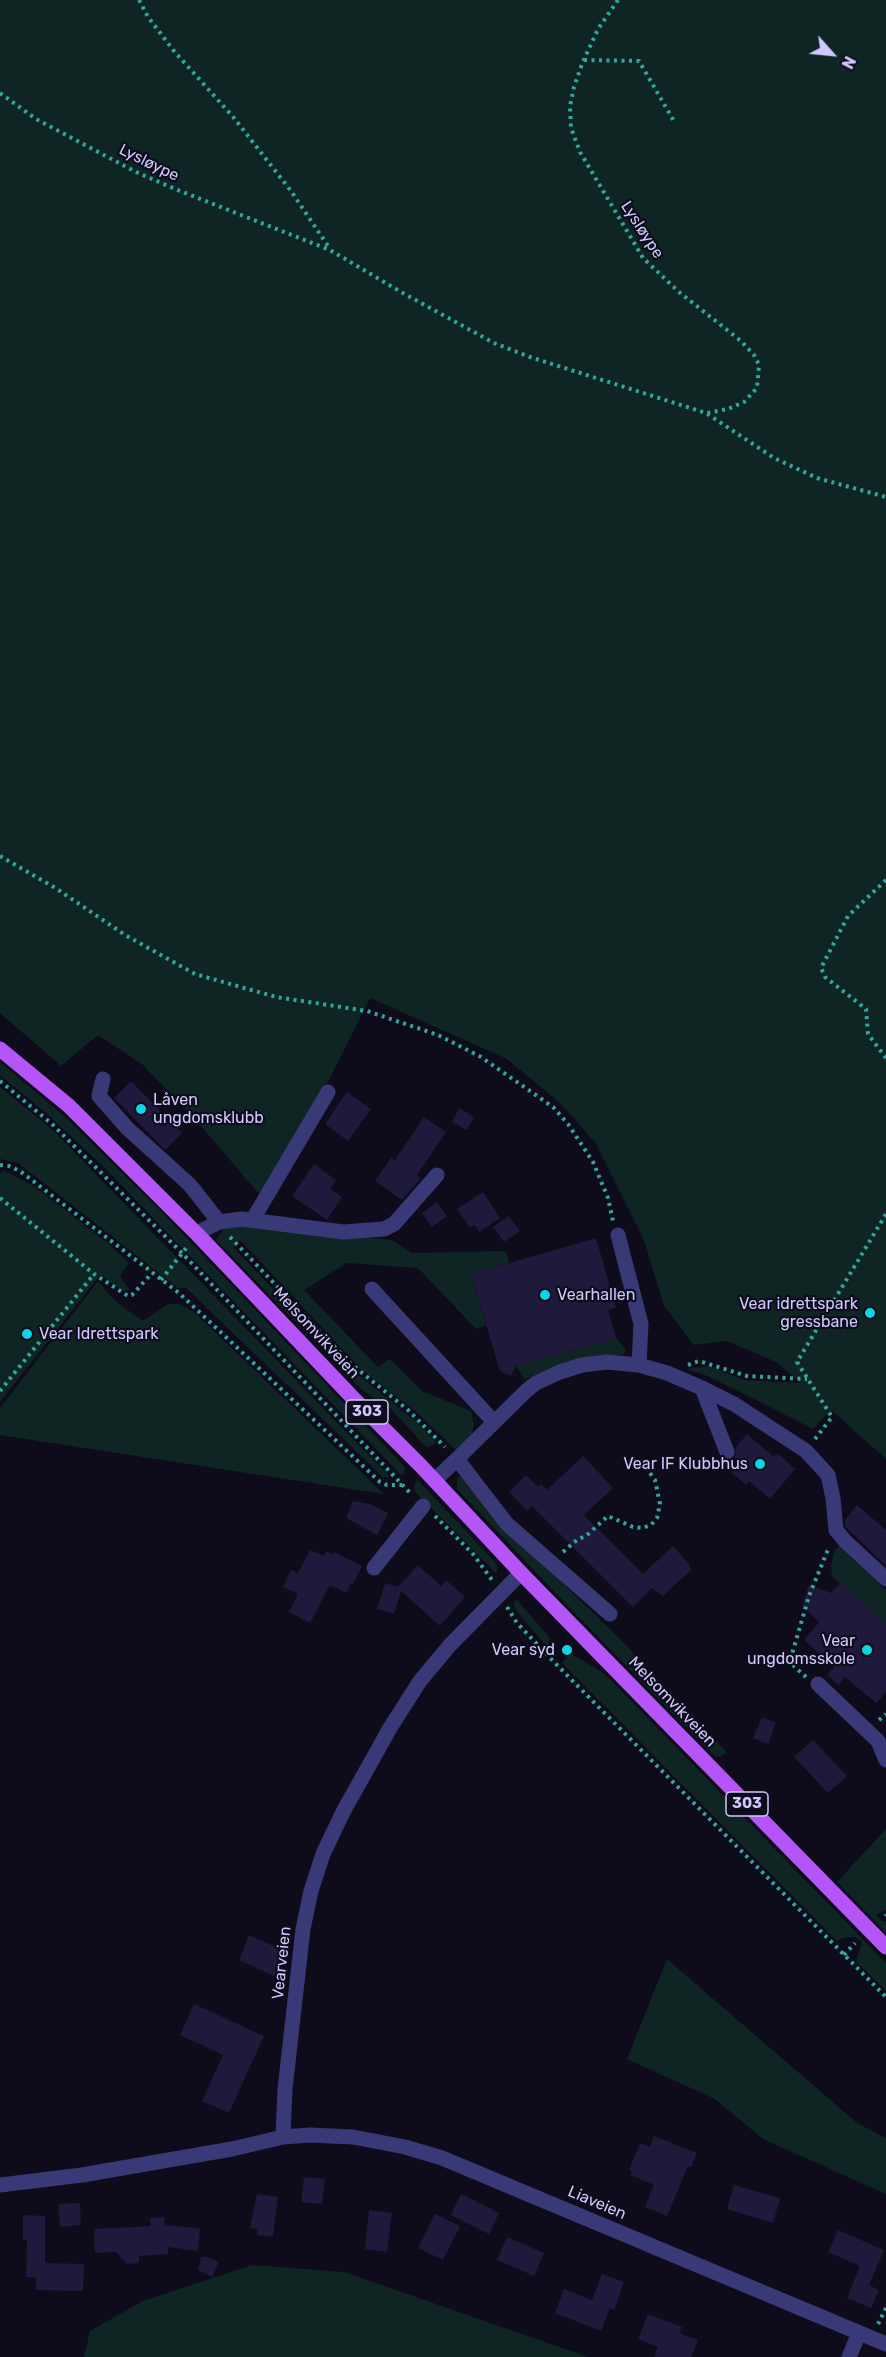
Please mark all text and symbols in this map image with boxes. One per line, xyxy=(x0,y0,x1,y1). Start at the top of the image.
north arrow xyxy=(802,24,862,84)
text: N xyxy=(837,53,860,72)
street label: Lysløype xyxy=(116,140,182,186)
street label: Lysløype xyxy=(616,198,668,262)
place label: Låven ungdomsklubb xyxy=(153,1090,264,1128)
marker: Låven ungdomsklubb xyxy=(134,1102,148,1116)
street label: Melsomvikveien xyxy=(269,1283,363,1383)
place label: Vearhallen xyxy=(557,1285,636,1305)
marker: Vearhallen xyxy=(538,1288,552,1302)
place label: Vear idrettspark gressbane xyxy=(739,1294,858,1332)
marker: Vear idrettspark gressbane xyxy=(863,1306,877,1320)
place label: Vear Idrettspark xyxy=(39,1324,159,1344)
marker: Vear Idrettspark xyxy=(20,1327,34,1341)
road number: 303 xyxy=(346,1400,388,1424)
place label: Vear IF Klubbhus xyxy=(623,1454,748,1474)
marker: Vear IF Klubbhus xyxy=(753,1457,767,1471)
place label: Vear ungdomsskole xyxy=(747,1631,855,1669)
place label: Vear syd xyxy=(492,1640,555,1660)
marker: Vear syd xyxy=(560,1643,574,1657)
marker: Vear ungdomsskole xyxy=(860,1643,874,1657)
street label: Melsomvikveien xyxy=(624,1653,720,1751)
road number: 303 xyxy=(726,1792,768,1816)
street label: Vearveien xyxy=(269,1925,295,2001)
street label: Liaveien xyxy=(565,2182,629,2224)

